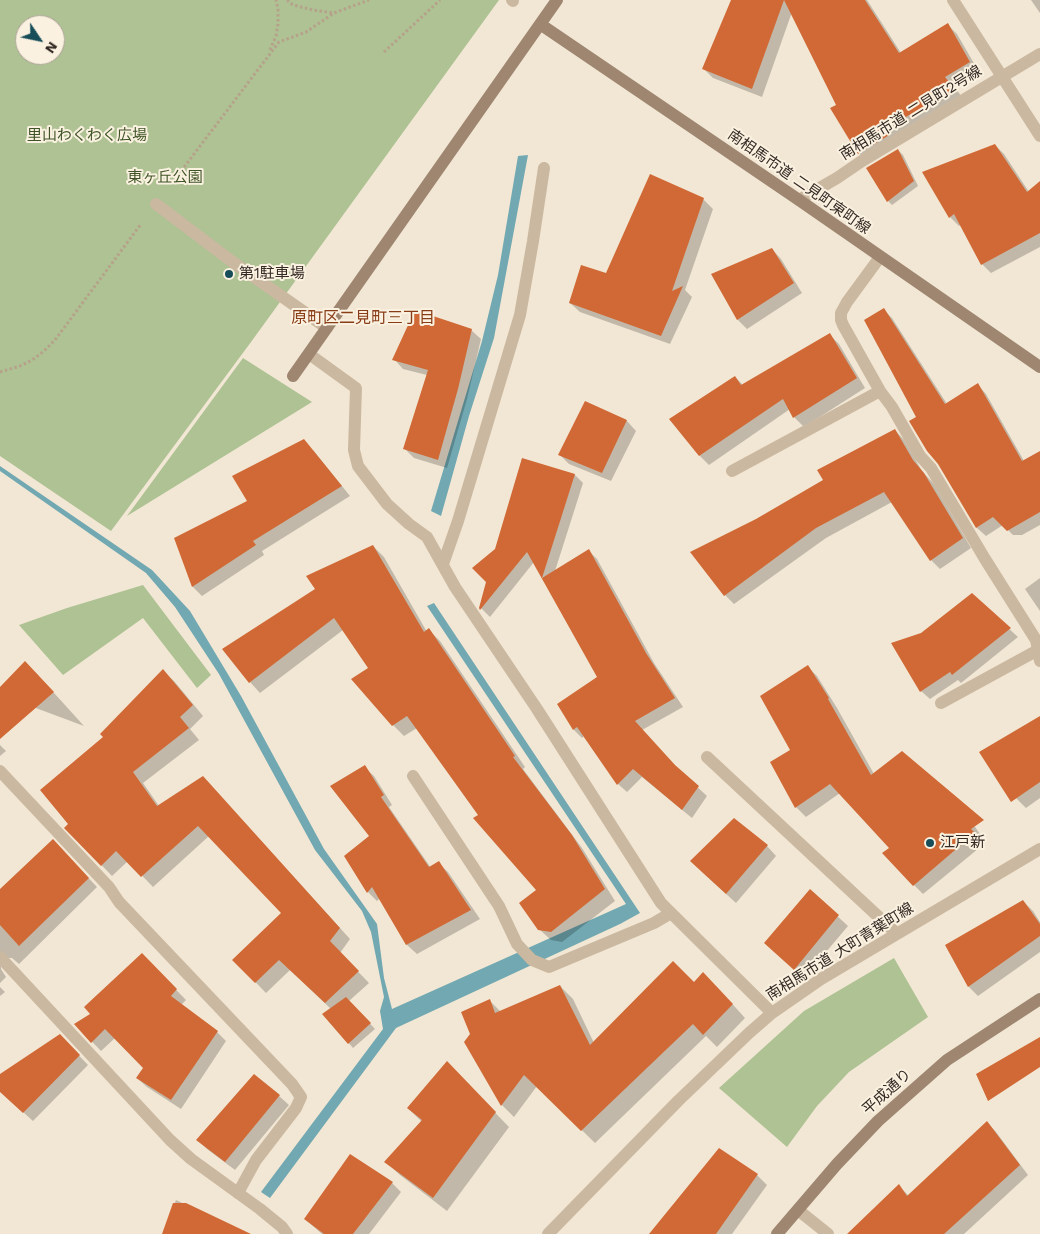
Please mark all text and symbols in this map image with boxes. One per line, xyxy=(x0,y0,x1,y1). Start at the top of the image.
north arrow xyxy=(15,15,65,65)
text: N xyxy=(42,39,61,57)
street label: 南相馬市道 二見町2号線 xyxy=(837,62,985,164)
street label: 南相馬市道 二見町東町線 xyxy=(724,126,874,238)
park label: 里山わくわく広場 xyxy=(27,127,147,145)
park label: 東ヶ丘公園 xyxy=(128,169,202,187)
place label: 第1駐車場 xyxy=(239,265,305,283)
marker: 第1駐車場 xyxy=(223,268,235,280)
district label: 原町区二見町三丁目 xyxy=(291,308,435,328)
place label: 江戸新 xyxy=(940,834,985,852)
marker: 江戸新 xyxy=(924,837,936,849)
street label: 南相馬市道 大町青葉町線 xyxy=(763,899,917,1005)
street label: 平成通り xyxy=(859,1065,915,1119)

